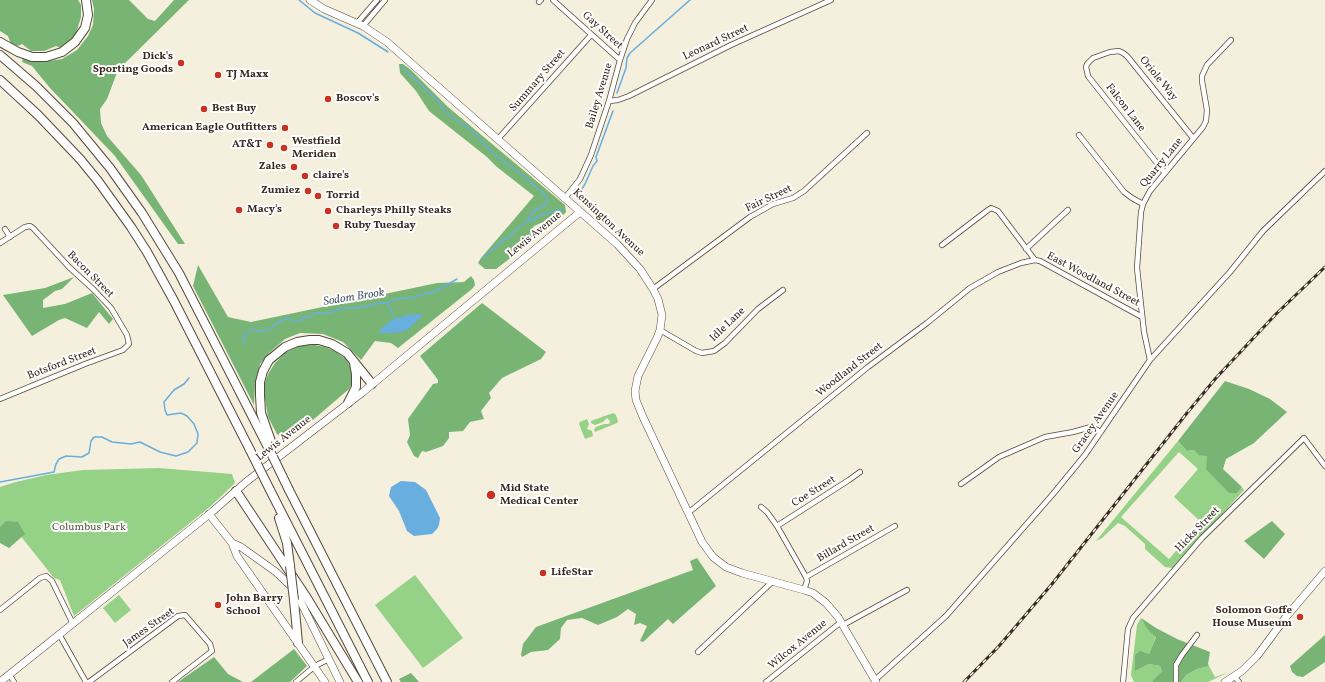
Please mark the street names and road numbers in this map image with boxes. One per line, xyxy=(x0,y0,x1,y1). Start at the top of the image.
street label: Gay Street xyxy=(579,9,625,53)
street label: Leonard Street xyxy=(681,22,751,64)
street label: Summary Street xyxy=(507,47,569,115)
street label: Oriole Way xyxy=(1136,54,1180,104)
street label: Bailey Avenue xyxy=(584,61,616,131)
street label: Falcon Lane xyxy=(1102,81,1148,135)
street label: Quarry Lane xyxy=(1138,135,1186,191)
street label: Fair Street xyxy=(744,182,794,216)
street label: Kensington Avenue xyxy=(569,186,647,260)
street label: Lewis Avenue xyxy=(505,209,565,261)
street label: Bacon Street xyxy=(64,249,116,301)
street label: East Woodland Street xyxy=(1044,250,1142,310)
street label: Idle Lane xyxy=(708,305,748,345)
street label: Woodland Street xyxy=(814,340,886,400)
street label: Botsford Street xyxy=(26,345,98,383)
street label: Gracey Avenue xyxy=(1070,390,1122,456)
street label: Lewis Avenue xyxy=(254,413,314,465)
street label: Coe Street xyxy=(790,473,838,511)
street label: Hicks Street xyxy=(1173,505,1223,555)
street label: Billard Street xyxy=(815,522,877,566)
street label: James Street xyxy=(121,605,177,651)
street label: Wilcox Avenue xyxy=(766,617,830,673)

